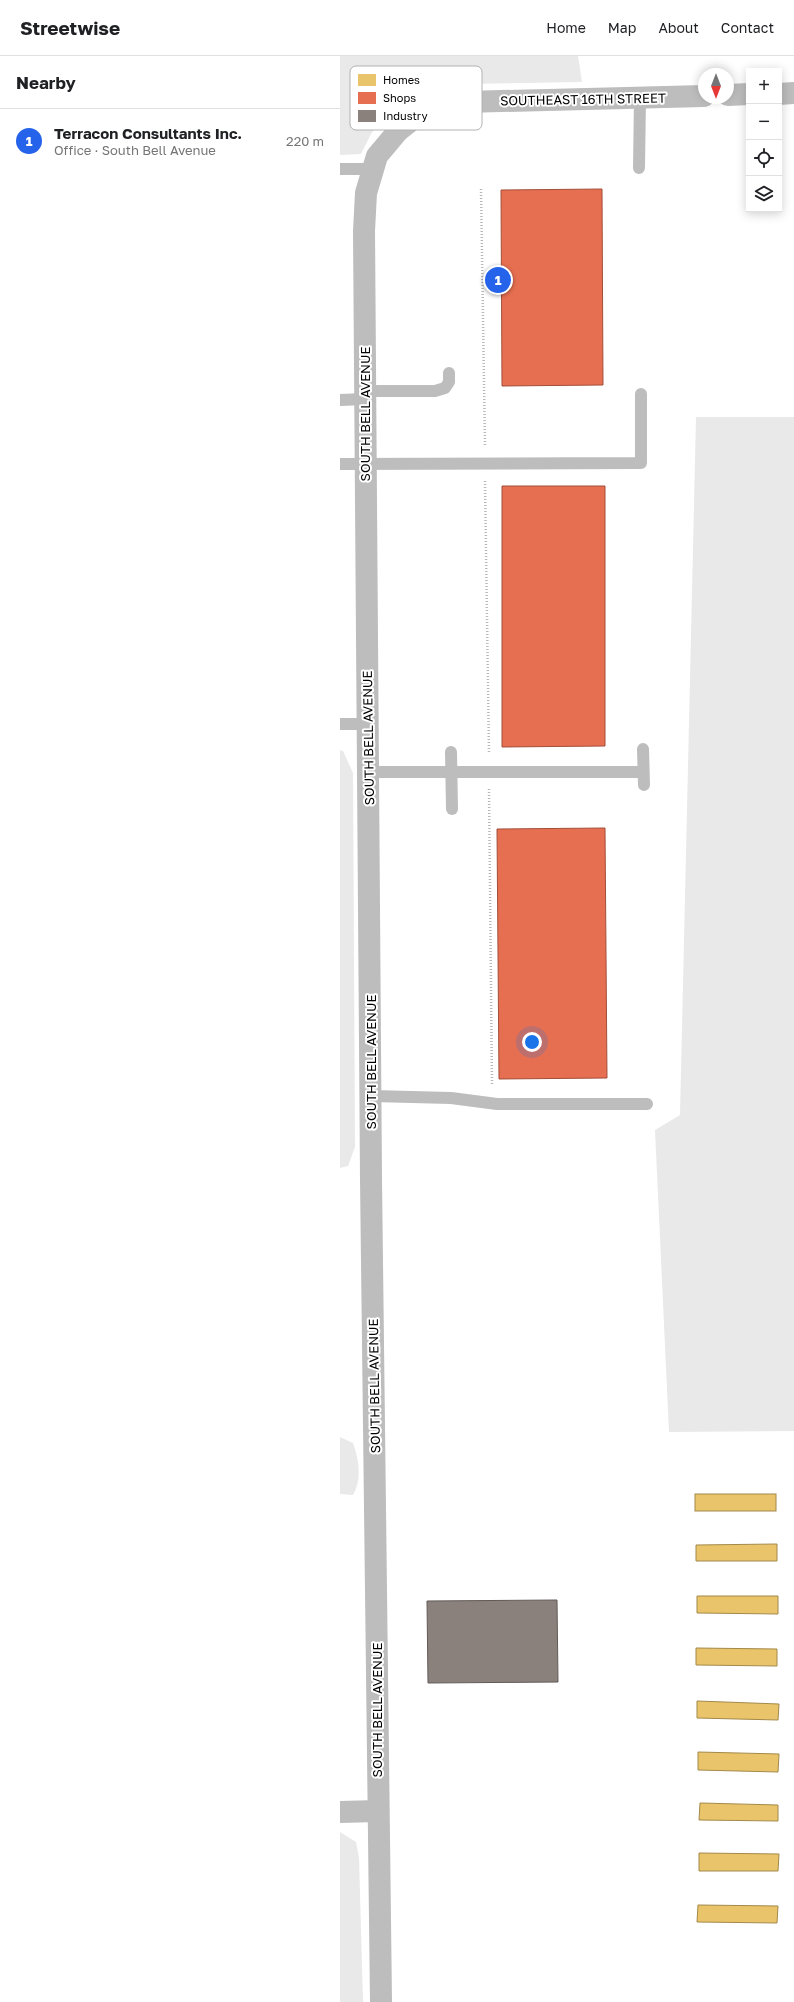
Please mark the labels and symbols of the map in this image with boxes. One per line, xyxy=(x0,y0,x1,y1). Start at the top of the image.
legend xyxy=(350,66,482,130)
north arrow xyxy=(698,68,734,104)
text: Homes xyxy=(383,73,420,86)
street label: SOUTHEAST 16TH STREET xyxy=(500,90,666,108)
text: Shops xyxy=(383,91,416,104)
text: Industry xyxy=(383,109,428,122)
pin: 1 xyxy=(485,265,511,295)
street label: SOUTH BELL AVENUE xyxy=(357,347,373,481)
street label: SOUTH BELL AVENUE xyxy=(359,670,377,806)
street label: SOUTH BELL AVENUE xyxy=(363,995,379,1129)
your location xyxy=(522,1032,542,1052)
street label: SOUTH BELL AVENUE xyxy=(365,1318,383,1454)
street label: SOUTH BELL AVENUE xyxy=(369,1643,385,1777)

